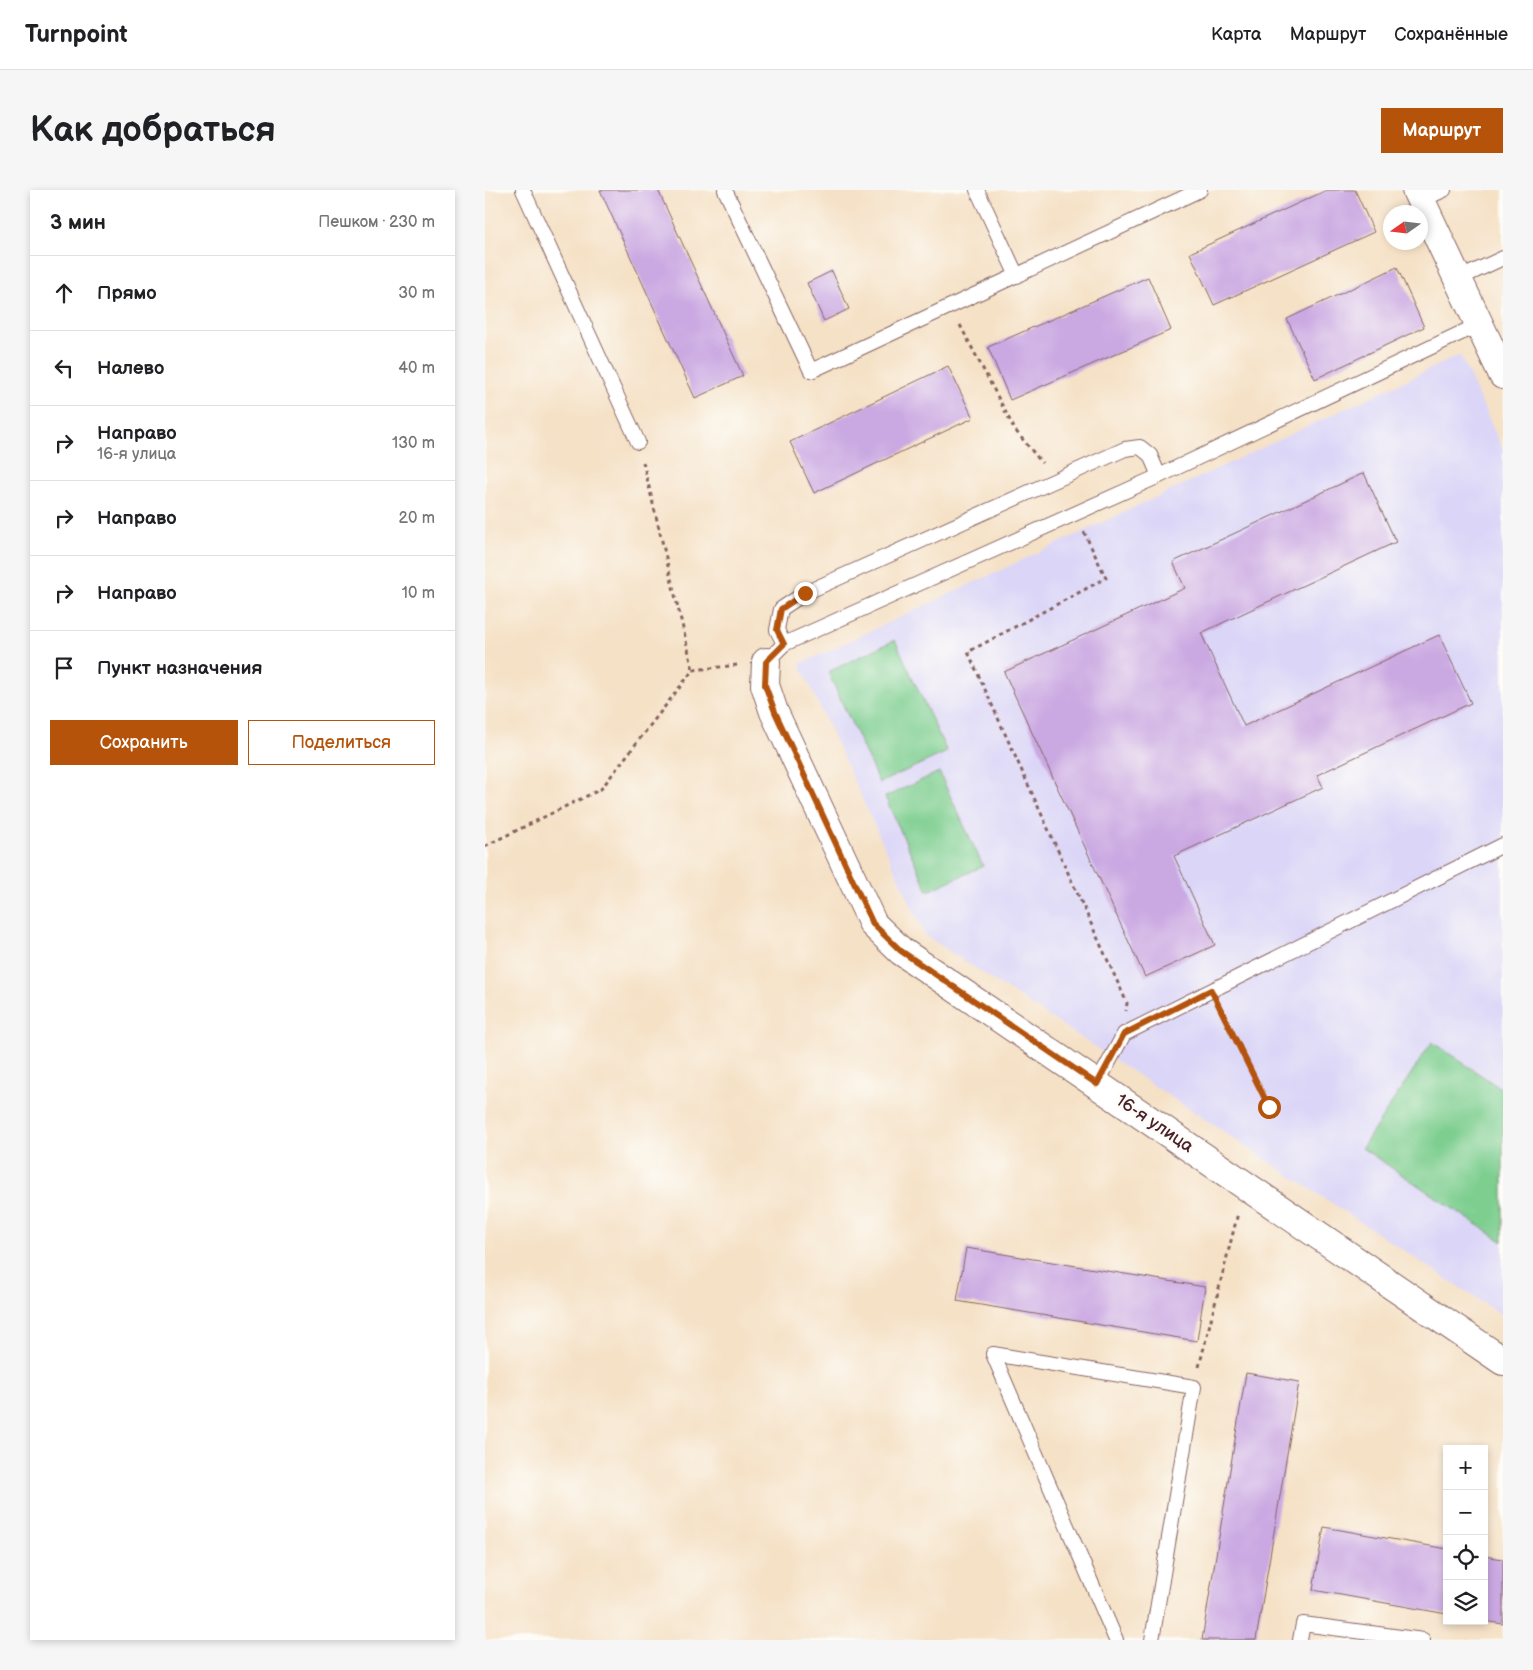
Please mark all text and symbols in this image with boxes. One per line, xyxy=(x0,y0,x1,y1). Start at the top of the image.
text: Turnpoint xyxy=(25,20,128,49)
text: Карта xyxy=(1211,24,1262,45)
text: Маршрут xyxy=(1290,24,1366,45)
text: Сохранённые xyxy=(1394,24,1508,45)
button: Маршрут xyxy=(1381,108,1503,153)
text: Как добраться xyxy=(30,109,276,152)
north arrow xyxy=(1383,205,1428,250)
text: 3 мин xyxy=(50,210,106,235)
text: Пешком · 230 m xyxy=(318,213,435,232)
icon: ahead xyxy=(50,279,78,307)
text: Прямо xyxy=(97,282,157,305)
text: 30 m xyxy=(398,284,435,303)
icon: left xyxy=(50,354,78,382)
text: Налево xyxy=(97,357,164,380)
text: 40 m xyxy=(398,359,435,378)
text: Направо xyxy=(97,422,177,445)
icon: right xyxy=(50,429,78,457)
text: 130 m xyxy=(392,434,435,453)
text: 16-я улица xyxy=(97,445,176,464)
icon: right xyxy=(50,504,78,532)
text: Направо xyxy=(97,507,177,530)
text: 20 m xyxy=(399,509,435,528)
icon: right xyxy=(50,579,78,607)
text: Направо xyxy=(97,582,177,605)
route end xyxy=(794,582,817,605)
text: 10 m xyxy=(402,584,435,603)
icon: arrive xyxy=(50,654,78,682)
text: Пункт назначения xyxy=(97,657,262,680)
button: Сохранить xyxy=(50,720,238,765)
button: Поделиться xyxy=(248,720,435,765)
street label: 16-я улица xyxy=(1112,1090,1198,1157)
route start xyxy=(1258,1096,1281,1119)
map controls xyxy=(1443,1445,1488,1625)
button: + xyxy=(1443,1445,1488,1490)
button: − xyxy=(1443,1490,1488,1535)
button: locate xyxy=(1443,1535,1488,1580)
button: layers xyxy=(1443,1580,1488,1625)

